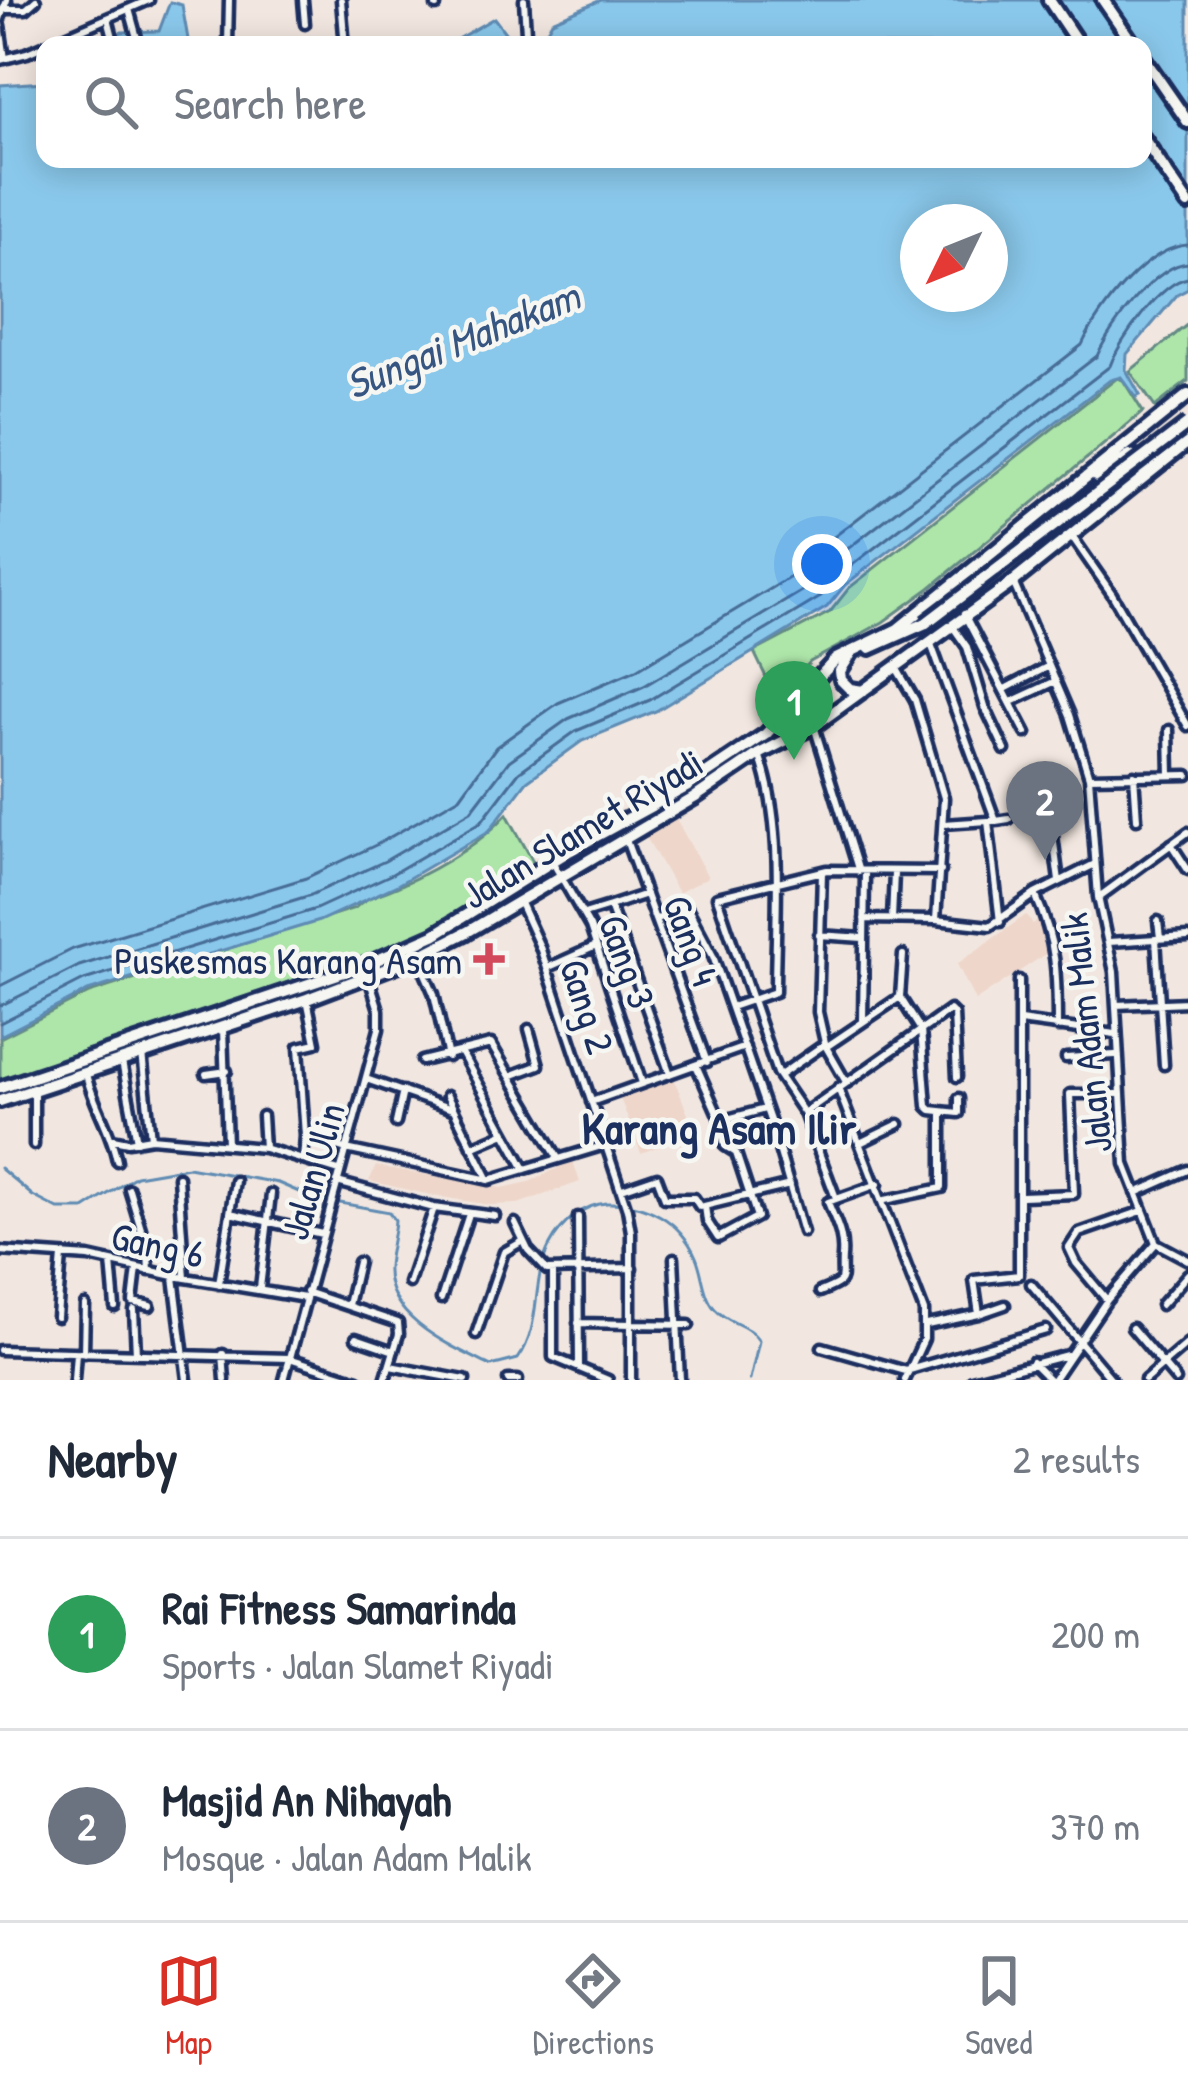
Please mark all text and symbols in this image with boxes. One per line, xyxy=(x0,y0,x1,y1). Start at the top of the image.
search box xyxy=(36,36,1152,168)
icon: search xyxy=(78,69,144,135)
text: Search here xyxy=(174,72,366,133)
north arrow xyxy=(900,204,1008,312)
water label: Sungai Mahakam xyxy=(337,266,589,413)
your location xyxy=(792,534,852,594)
pin: 1 xyxy=(755,661,833,760)
street label: Jalan Slamet Riyadi xyxy=(452,735,712,921)
pin: 2 xyxy=(1006,761,1084,860)
street label: Gang 4 xyxy=(651,887,733,993)
street label: Gang 3 xyxy=(587,907,669,1015)
street label: Jalan Adam Malik xyxy=(1046,910,1124,1156)
place label: Puskesmas Karang Asam xyxy=(114,933,462,986)
marker: Puskesmas Karang Asam xyxy=(473,943,505,975)
street label: Gang 2 xyxy=(548,952,628,1060)
street label: Jalan Ulin xyxy=(267,1096,357,1246)
district label: Karang Asam Ilir xyxy=(582,1097,857,1159)
street label: Gang 6 xyxy=(107,1208,209,1280)
text: Nearby xyxy=(48,1424,178,1493)
text: 2 results xyxy=(1013,1432,1140,1485)
text: Rai Fitness Samarinda xyxy=(162,1577,516,1638)
text: 1 xyxy=(80,1607,94,1660)
text: 200 m xyxy=(1051,1607,1140,1660)
text: Sports · Jalan Slamet Riyadi xyxy=(162,1638,554,1691)
text: Masjid An Nihayah xyxy=(162,1769,451,1830)
text: 2 xyxy=(78,1799,96,1852)
text: 370 m xyxy=(1050,1799,1140,1852)
text: Mosque · Jalan Adam Malik xyxy=(162,1830,532,1883)
tab: Map xyxy=(156,1948,222,2064)
tab: Directions xyxy=(533,1948,654,2064)
tab: Saved xyxy=(965,1948,1032,2064)

